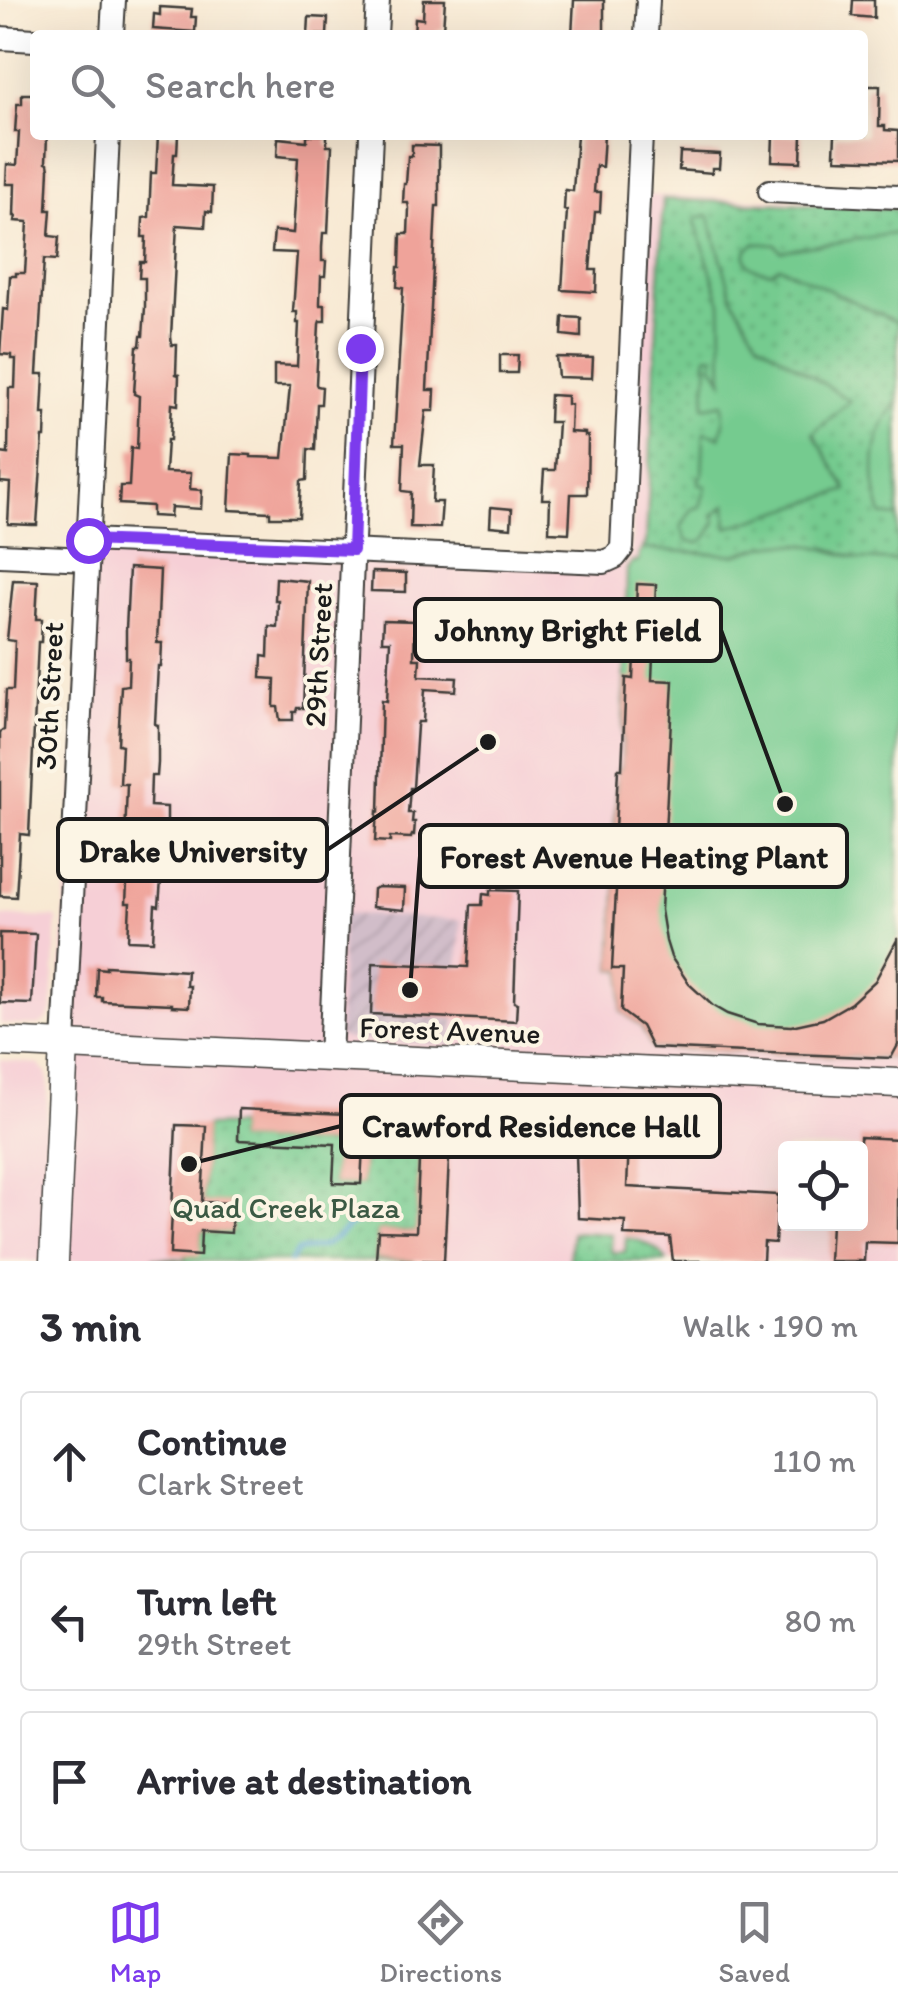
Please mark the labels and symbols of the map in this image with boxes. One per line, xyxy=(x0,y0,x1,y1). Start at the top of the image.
route end xyxy=(338,326,384,372)
route start xyxy=(66,518,112,564)
street label: 29th Street xyxy=(296,582,340,728)
callout: Johnny Bright Field xyxy=(415,599,721,661)
text: Johnny Bright Field xyxy=(434,611,702,649)
street label: 30th Street xyxy=(27,621,71,771)
callout: Drake University xyxy=(58,819,327,881)
callout: Forest Avenue Heating Plant xyxy=(420,825,847,887)
text: Drake University xyxy=(79,832,308,870)
text: Forest Avenue Heating Plant xyxy=(440,838,828,876)
street label: Forest Avenue xyxy=(359,1008,541,1052)
callout: Crawford Residence Hall xyxy=(341,1095,720,1157)
text: Crawford Residence Hall xyxy=(362,1107,701,1145)
park label: Quad Creek Plaza xyxy=(172,1189,400,1226)

